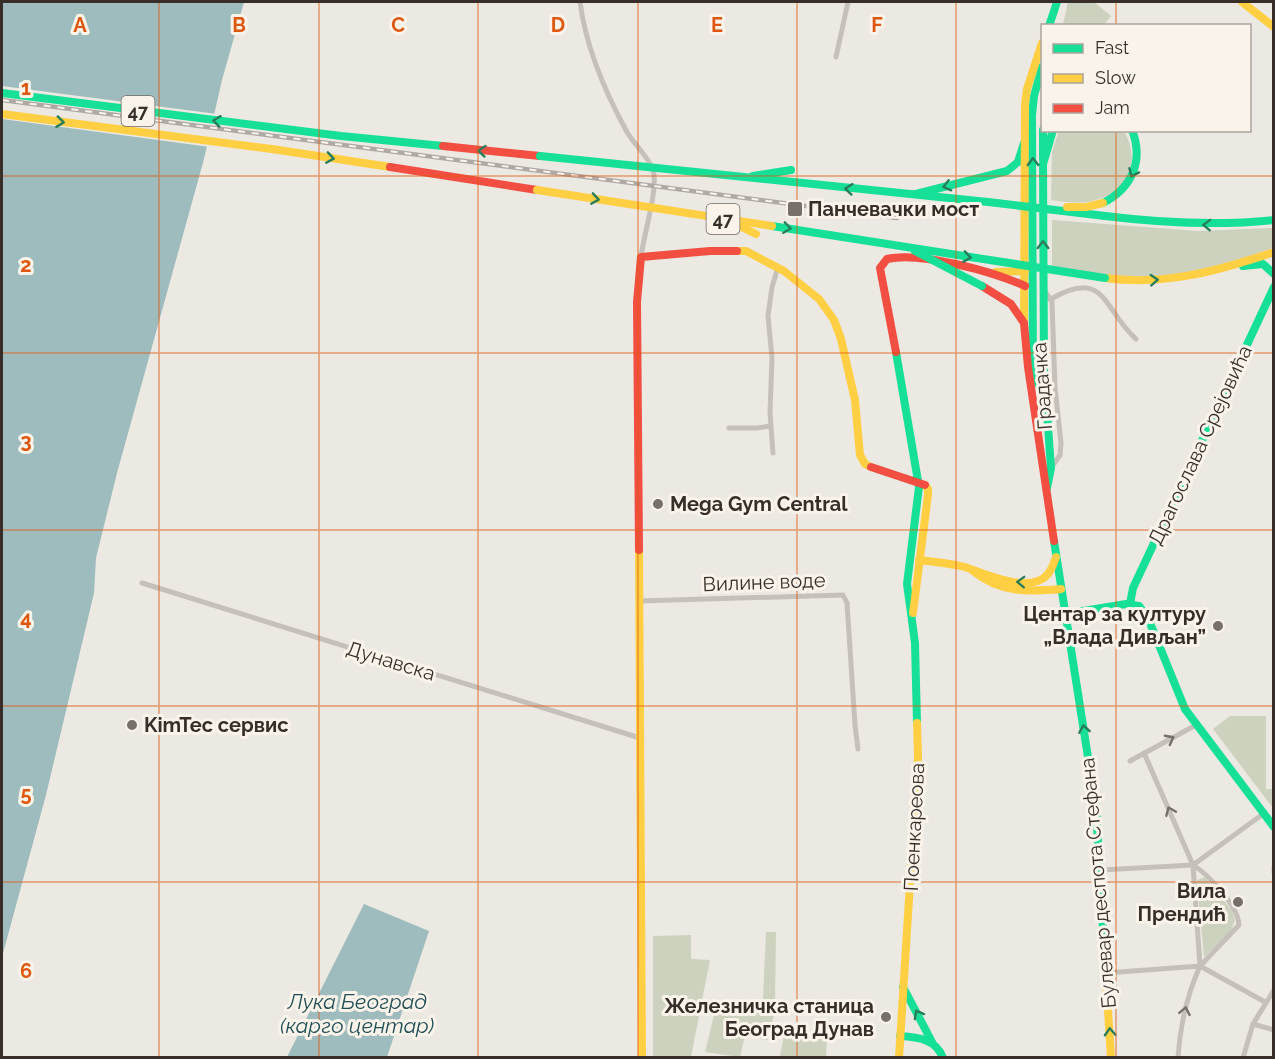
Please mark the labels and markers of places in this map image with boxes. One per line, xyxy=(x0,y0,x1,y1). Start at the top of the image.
place label: Панчевачки мост xyxy=(808,197,979,221)
marker: Панчевачки мост xyxy=(786,200,804,218)
place label: Mega Gym Central xyxy=(670,492,848,516)
marker: Mega Gym Central xyxy=(651,497,665,511)
place label: Центар за културу „Влада Дивљан” xyxy=(1023,602,1206,649)
marker: Центар за културу „Влада Дивљан” xyxy=(1211,619,1225,633)
place label: KimTec сервис xyxy=(144,713,289,737)
marker: KimTec сервис xyxy=(125,718,139,732)
place label: Вила Прендић xyxy=(1138,879,1226,926)
marker: Вила Прендић xyxy=(1231,895,1245,909)
place label: Железничка станица Београд Дунав xyxy=(664,994,874,1041)
marker: Железничка станица Београд Дунав xyxy=(879,1010,893,1024)

